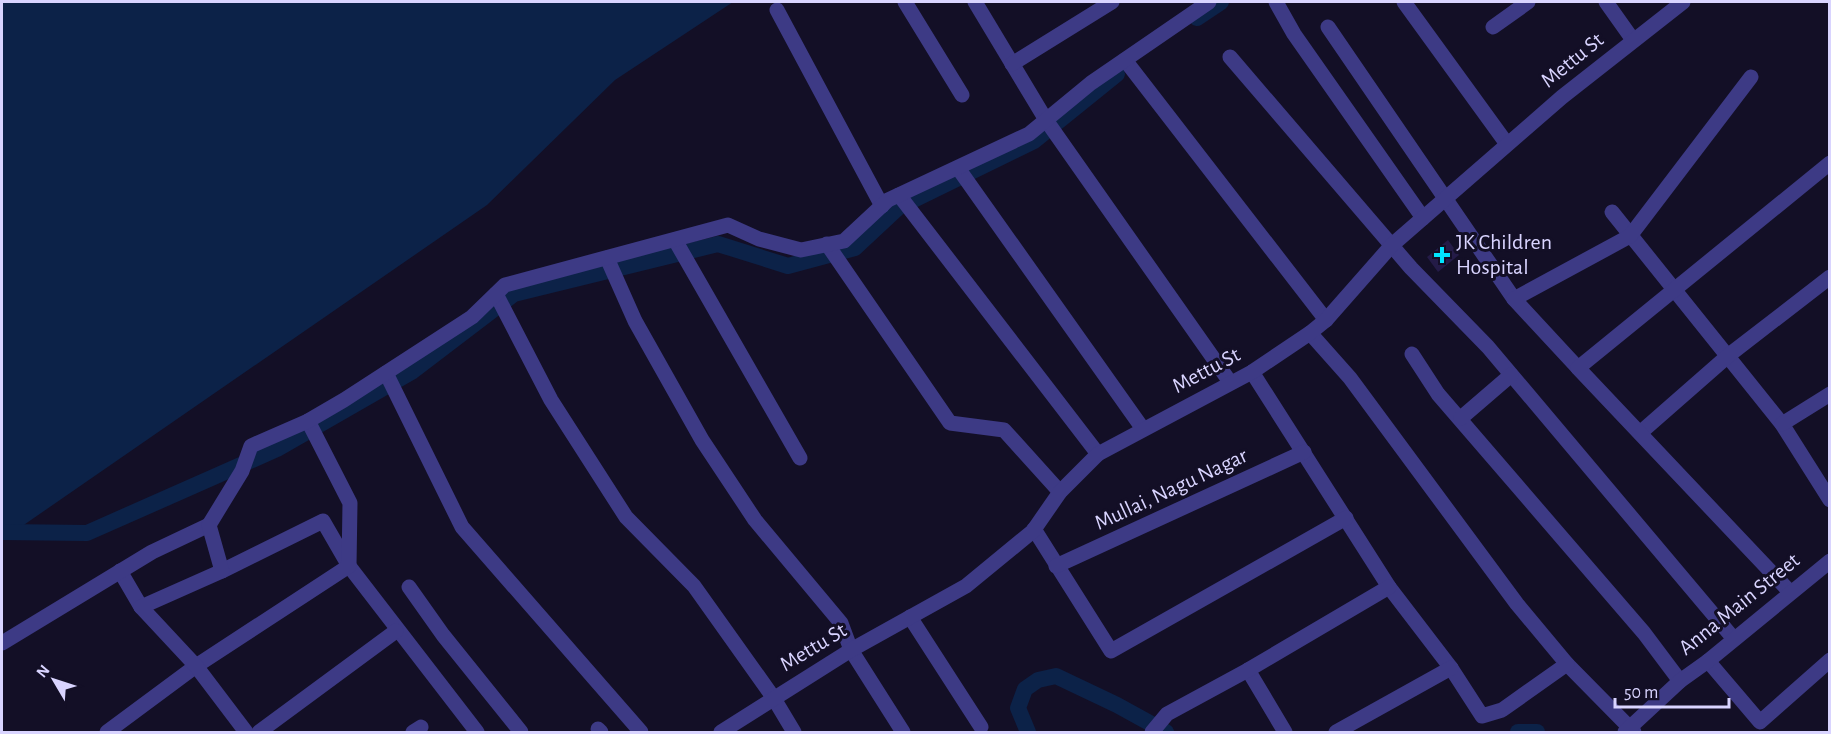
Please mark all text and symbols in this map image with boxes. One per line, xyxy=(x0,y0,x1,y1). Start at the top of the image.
street label: Mettu St xyxy=(1537,28,1607,92)
place label: JK Children Hospital xyxy=(1456,231,1552,278)
marker: JK Children Hospital xyxy=(1433,246,1451,264)
street label: Mettu St xyxy=(1168,343,1244,397)
street label: Mullai, Nagu Nagar xyxy=(1091,444,1251,534)
street label: Anna Main Street xyxy=(1675,549,1803,659)
street label: Mettu St xyxy=(776,619,850,675)
north arrow xyxy=(24,650,84,710)
text: N xyxy=(33,662,53,681)
scale bar xyxy=(1615,671,1729,709)
text: 50 m xyxy=(1624,684,1658,702)

